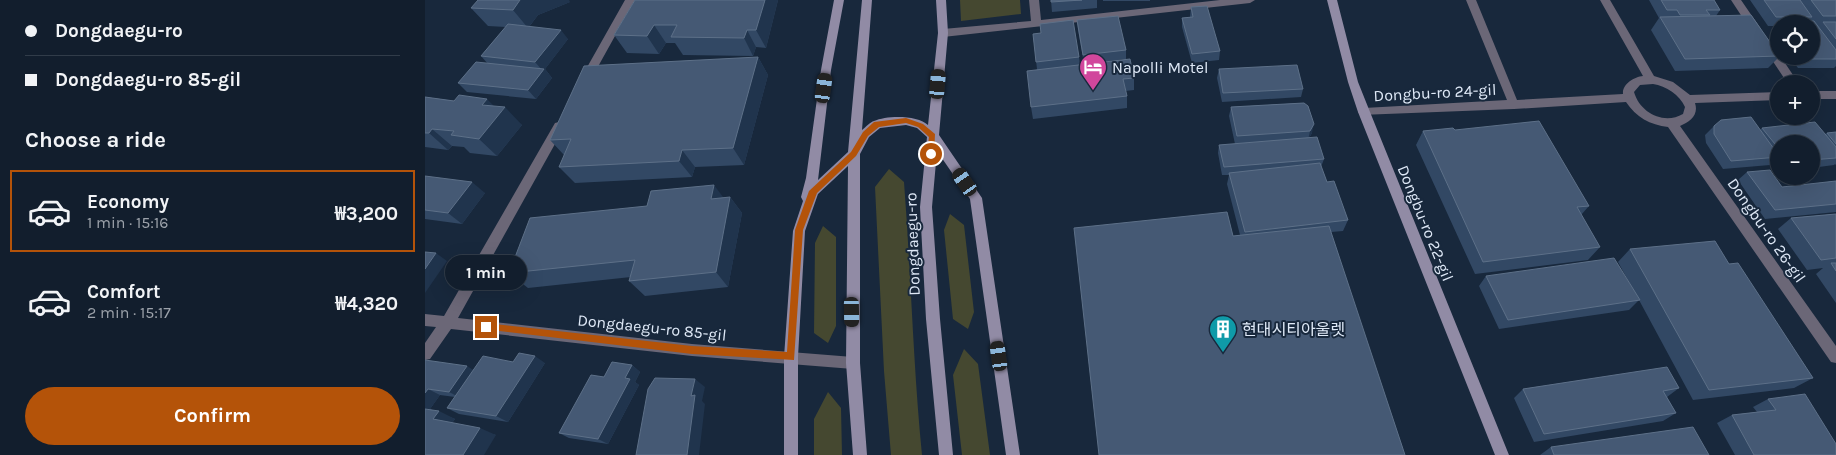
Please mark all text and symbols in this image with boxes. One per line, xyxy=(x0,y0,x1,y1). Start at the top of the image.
map controls xyxy=(1770,15,1820,185)
button: locate xyxy=(1770,15,1820,65)
text: Dongdaegu-ro xyxy=(55,20,183,42)
hotel icon: Napolli Motel xyxy=(1078,52,1108,91)
place label: Napolli Motel xyxy=(1112,58,1208,77)
car xyxy=(929,68,946,100)
text: Dongdaegu-ro 85-gil xyxy=(55,69,241,91)
car xyxy=(814,72,833,104)
button: + xyxy=(1770,75,1820,125)
street label: Dongbu-ro 24-gil xyxy=(1373,80,1497,105)
text: Choose a ride xyxy=(25,127,166,153)
button: − xyxy=(1770,135,1820,185)
route start xyxy=(920,143,942,165)
street label: Dongbu-ro 22-gil xyxy=(1394,162,1457,284)
car xyxy=(950,165,979,199)
street label: Dongbu-ro 26-gil xyxy=(1723,174,1810,286)
icon: car xyxy=(27,189,72,234)
text: Economy xyxy=(87,191,169,213)
street label: Dongdaegu-ro xyxy=(901,192,924,296)
text: ₩3,200 xyxy=(335,203,398,225)
text: 1 min · 15:16 xyxy=(87,213,168,232)
callout: 1 min xyxy=(445,255,527,290)
text: 1 min xyxy=(466,263,506,282)
icon: car xyxy=(27,279,72,324)
text: Comfort xyxy=(87,281,161,303)
text: ₩4,320 xyxy=(335,293,398,315)
car xyxy=(844,297,859,327)
text: 2 min · 15:17 xyxy=(87,303,171,322)
street label: Dongdaegu-ro 85-gil xyxy=(576,310,727,345)
building icon: 현대시티아울렛 xyxy=(1208,314,1238,353)
route end xyxy=(475,316,497,338)
place label: 현대시티아울렛 xyxy=(1242,320,1345,339)
car xyxy=(989,340,1008,372)
button: Confirm xyxy=(25,387,400,445)

